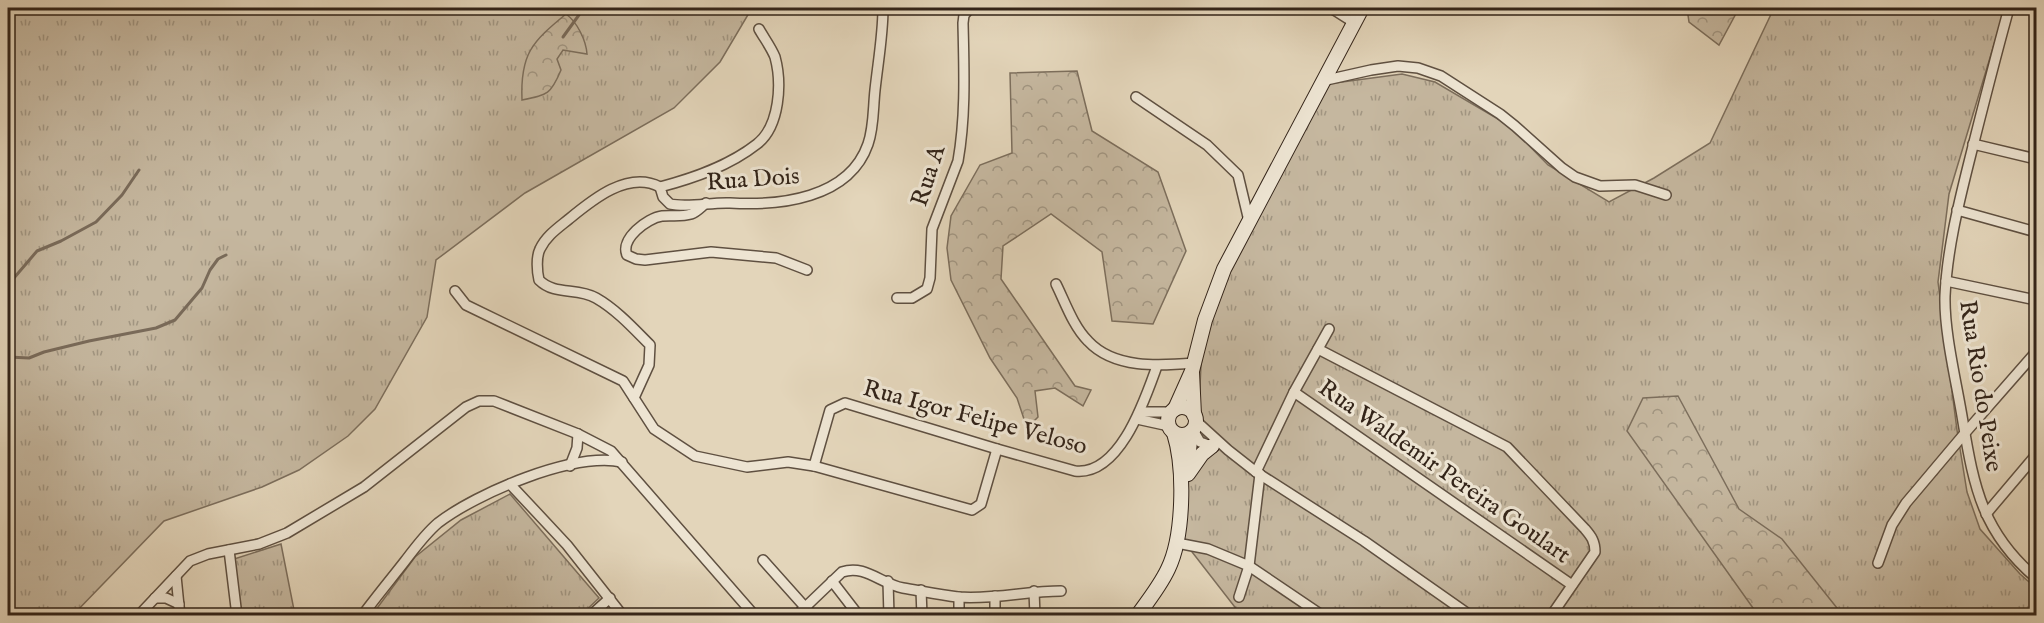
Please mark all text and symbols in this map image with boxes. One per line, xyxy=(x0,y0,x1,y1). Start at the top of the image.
street label: Rua A xyxy=(905,141,954,210)
street label: Rua Dois xyxy=(705,161,801,199)
street label: Rua Rio do Peixe xyxy=(1951,298,2009,474)
street label: Rua Igor Felipe Veloso xyxy=(859,373,1091,463)
street label: Rua Waldemir Pereira Goulart xyxy=(1312,373,1576,571)

